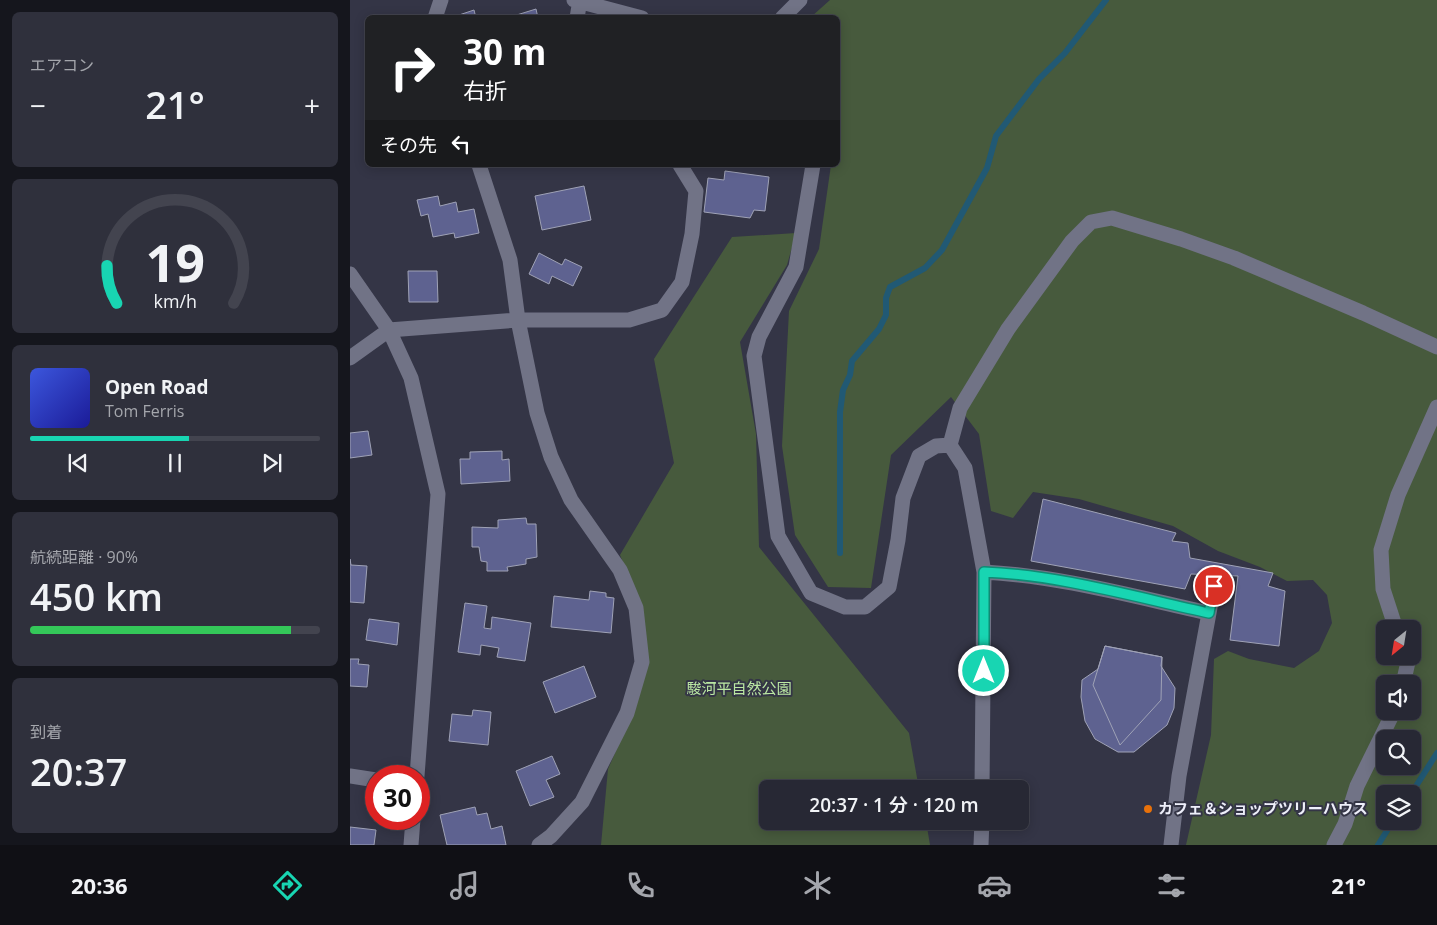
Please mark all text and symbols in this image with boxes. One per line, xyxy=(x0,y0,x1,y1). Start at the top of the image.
text: 30 m xyxy=(463,28,546,75)
icon: right xyxy=(380,35,445,100)
text: エアコン xyxy=(30,54,94,76)
text: 右折 xyxy=(463,75,507,105)
text: 21° xyxy=(145,78,205,130)
text: − xyxy=(30,86,46,124)
text: + xyxy=(304,86,320,124)
icon: left xyxy=(447,130,475,158)
text: その先 xyxy=(380,132,437,158)
text: 19 xyxy=(145,226,205,297)
text: km/h xyxy=(153,289,197,313)
text: Open Road xyxy=(105,374,209,400)
text: Tom Ferris xyxy=(105,400,184,422)
icon: previous xyxy=(64,449,92,477)
icon: pause xyxy=(161,449,189,477)
icon: next xyxy=(258,449,286,477)
text: 航続距離 · 90% xyxy=(30,546,138,568)
pin xyxy=(1193,565,1235,607)
text: 450 km xyxy=(30,570,163,622)
icon: arrive xyxy=(1200,572,1228,600)
north arrow xyxy=(1376,620,1421,665)
map controls xyxy=(1376,620,1421,830)
position arrow xyxy=(957,644,1009,696)
button: sound xyxy=(1376,675,1421,720)
park label: 駿河平自然公園 xyxy=(686,678,792,698)
text: 到着 xyxy=(30,721,62,743)
button: search xyxy=(1376,730,1421,775)
text: 20:37 xyxy=(30,745,127,797)
speed limit sign: 30 xyxy=(365,765,430,830)
button: layers xyxy=(1376,785,1421,830)
text: 20:37 · 1 分 · 120 m xyxy=(809,792,979,818)
place label: カフェ＆ショップツリーハウス xyxy=(1158,798,1368,818)
marker: カフェ＆ショップツリーハウス xyxy=(1142,803,1154,815)
icon: directions xyxy=(270,868,305,903)
icon: music xyxy=(447,868,482,903)
icon: phone xyxy=(623,868,658,903)
icon: climate xyxy=(800,868,835,903)
icon: car xyxy=(977,868,1012,903)
icon: filters xyxy=(1154,868,1189,903)
text: 20:36 xyxy=(71,870,128,900)
text: 21° xyxy=(1331,870,1366,900)

